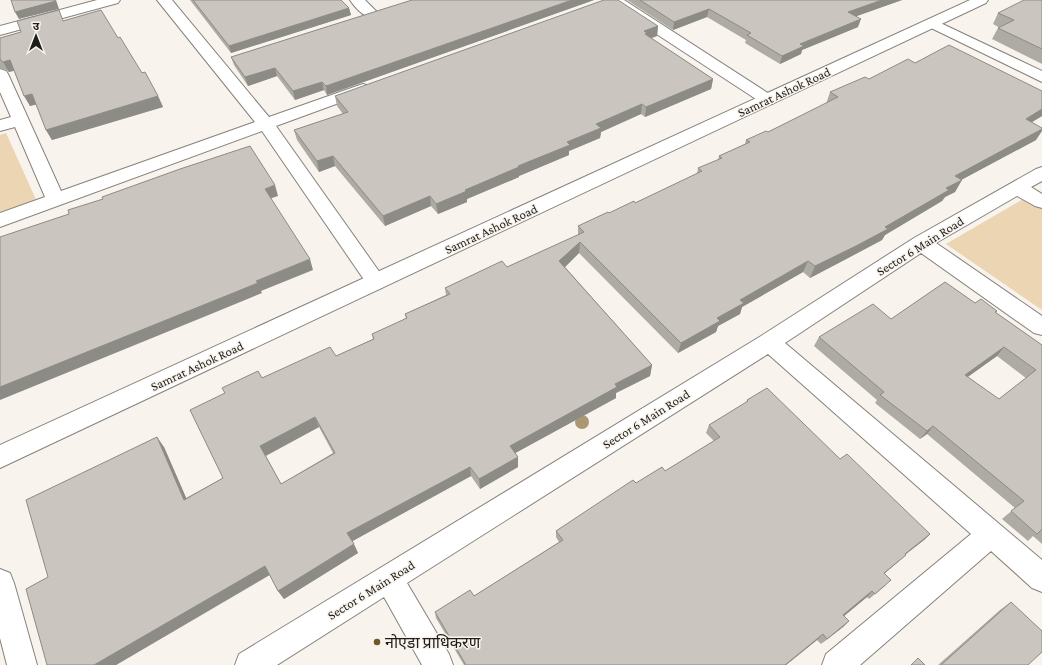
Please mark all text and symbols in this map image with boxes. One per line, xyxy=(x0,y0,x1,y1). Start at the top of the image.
north arrow xyxy=(16,16,56,56)
text: उ xyxy=(33,20,40,32)
street label: Samrat Ashok Road xyxy=(735,64,833,120)
street label: Samrat Ashok Road xyxy=(442,201,540,257)
street label: Sector 6 Main Road xyxy=(874,213,966,279)
street label: Samrat Ashok Road xyxy=(148,338,246,394)
street label: Sector 6 Main Road xyxy=(600,386,692,452)
street label: Sector 6 Main Road xyxy=(325,557,417,623)
place label: नोएडा प्राधिकरण xyxy=(385,634,481,651)
marker: नोएडा प्राधिकरण xyxy=(372,637,382,647)

